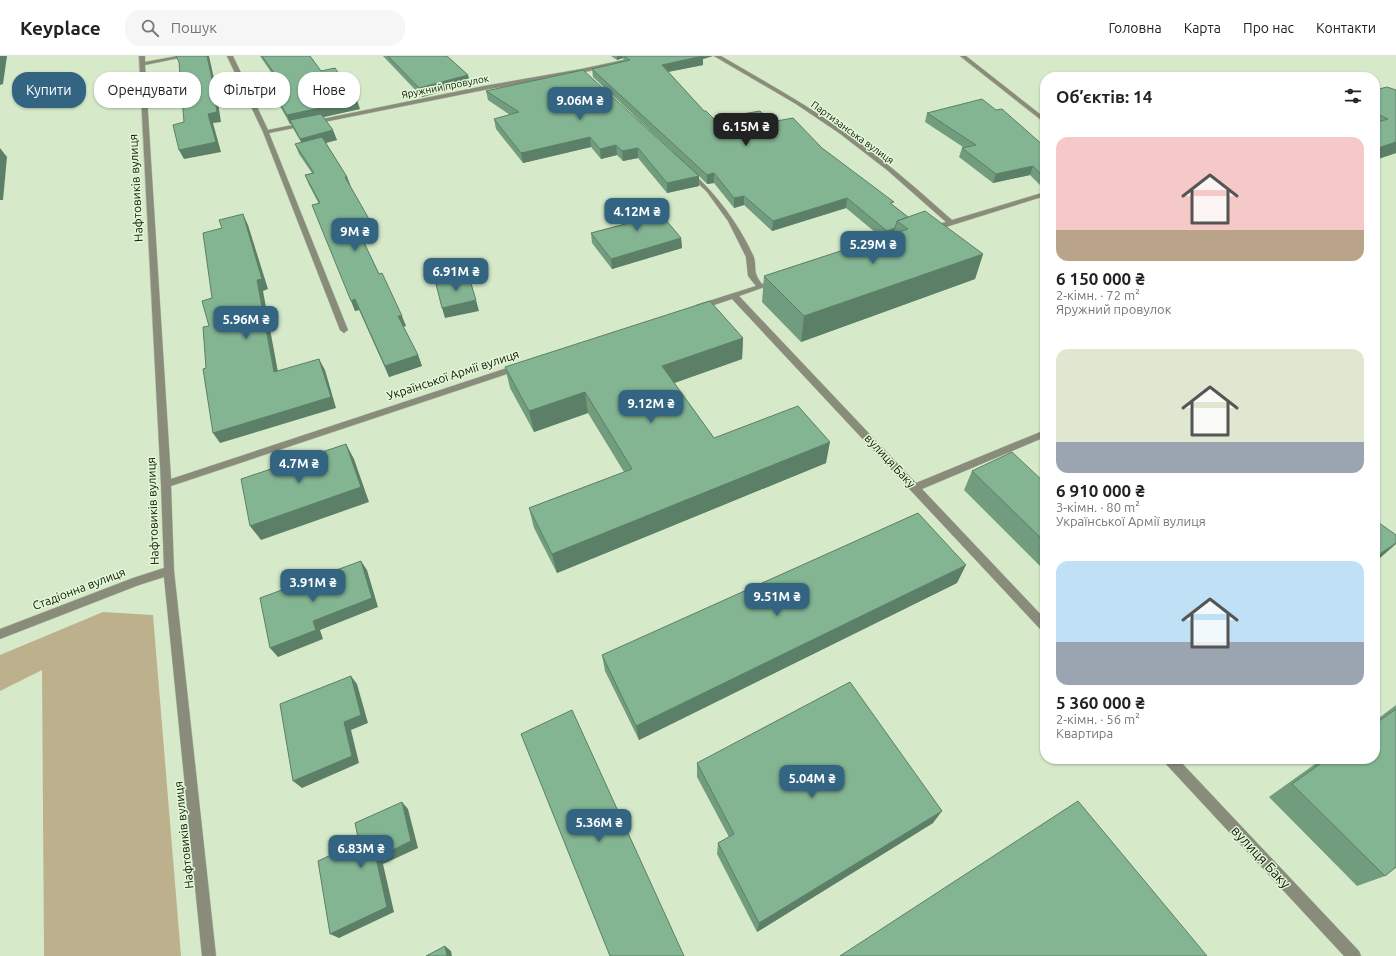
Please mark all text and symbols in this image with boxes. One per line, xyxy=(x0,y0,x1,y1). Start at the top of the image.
search box xyxy=(125,10,405,46)
text: Keyplace xyxy=(20,17,101,39)
icon: search xyxy=(139,17,161,39)
text: Пошук xyxy=(171,19,217,36)
text: Головна xyxy=(1108,20,1162,36)
text: Карта xyxy=(1184,20,1221,36)
text: Про нас xyxy=(1243,20,1294,36)
text: Контакти xyxy=(1316,20,1376,36)
chip: Купити xyxy=(12,72,86,108)
chip: Орендувати xyxy=(94,72,201,108)
chip: Фільтри xyxy=(209,72,290,108)
chip: Нове xyxy=(298,72,360,108)
street label: Яружний провулок xyxy=(400,73,490,100)
icon: filters xyxy=(1342,85,1364,107)
pin: 9.06M ₴ xyxy=(543,87,617,121)
text: Об’єктів: 14 xyxy=(1056,87,1152,106)
text: 9.06M ₴ xyxy=(556,93,604,107)
street label: Партизанська вулиця xyxy=(809,99,896,166)
pin: 6.15M ₴ xyxy=(709,113,783,147)
text: 6.15M ₴ xyxy=(722,119,770,133)
street label: Нафтовиків вулиця xyxy=(126,134,145,242)
icon: home xyxy=(1174,163,1246,235)
pin: 4.12M ₴ xyxy=(600,198,674,232)
text: 4.12M ₴ xyxy=(613,204,661,218)
pin: 9M ₴ xyxy=(331,218,379,252)
text: 9M ₴ xyxy=(340,224,370,238)
pin: 5.29M ₴ xyxy=(836,231,910,265)
text: 5.29M ₴ xyxy=(849,237,897,251)
pin: 6.91M ₴ xyxy=(419,258,493,292)
text: 6.91M ₴ xyxy=(432,264,480,278)
text: 6 150 000 ₴ xyxy=(1056,269,1145,288)
text: 2-кімн. · 72 m² xyxy=(1056,288,1140,302)
text: Яружний провулок xyxy=(1056,302,1171,316)
pin: 5.96M ₴ xyxy=(209,306,283,340)
text: 5.96M ₴ xyxy=(222,312,270,326)
street label: Української Армії вулиця xyxy=(385,347,521,402)
icon: home xyxy=(1174,375,1246,447)
pin: 9.12M ₴ xyxy=(614,390,688,424)
text: 9.12M ₴ xyxy=(627,396,675,410)
street label: вулиця Баку xyxy=(862,431,918,490)
pin: 4.7M ₴ xyxy=(266,450,332,484)
text: 4.7M ₴ xyxy=(279,456,319,470)
street label: Нафтовиків вулиця xyxy=(144,457,161,565)
text: 6 910 000 ₴ xyxy=(1056,481,1145,500)
text: 3-кімн. · 80 m² xyxy=(1056,500,1140,514)
text: Української Армії вулиця xyxy=(1056,514,1206,528)
street label: Стадіонна вулиця xyxy=(31,565,127,612)
pin: 3.91M ₴ xyxy=(276,569,350,603)
text: 3.91M ₴ xyxy=(289,575,337,589)
pin: 9.51M ₴ xyxy=(740,583,814,617)
icon: home xyxy=(1174,587,1246,659)
text: 9.51M ₴ xyxy=(753,589,801,603)
text: 5 360 000 ₴ xyxy=(1056,693,1145,712)
text: 2-кімн. · 56 m² xyxy=(1056,712,1140,726)
text: Квартира xyxy=(1056,726,1113,740)
pin: 5.04M ₴ xyxy=(775,765,849,799)
text: 5.04M ₴ xyxy=(788,771,836,785)
street label: Нафтовиків вулиця xyxy=(171,781,196,889)
pin: 5.36M ₴ xyxy=(562,809,636,843)
text: 5.36M ₴ xyxy=(575,815,623,829)
street label: вулиця Баку xyxy=(1228,823,1294,892)
pin: 6.83M ₴ xyxy=(324,835,398,869)
text: 6.83M ₴ xyxy=(337,841,385,855)

